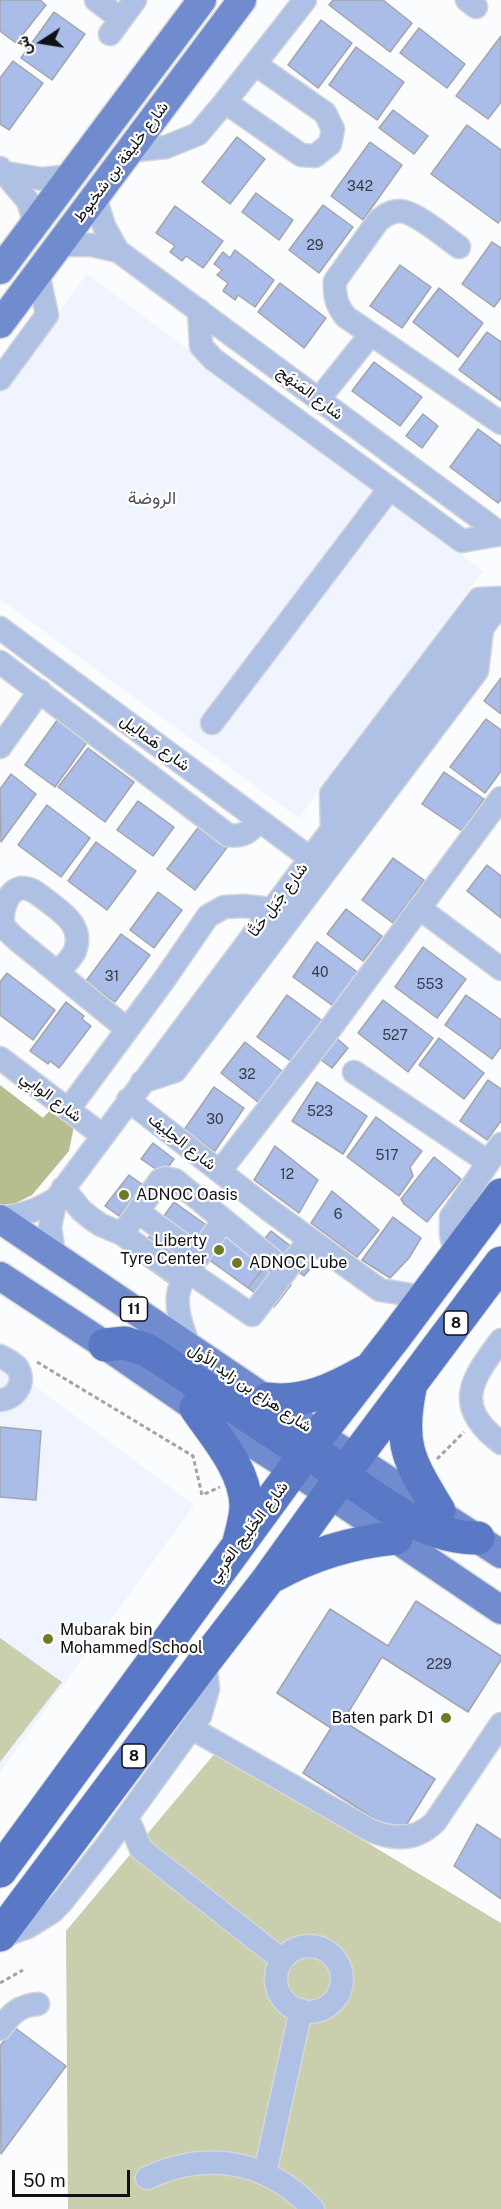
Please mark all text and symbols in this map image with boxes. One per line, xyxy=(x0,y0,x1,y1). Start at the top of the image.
north arrow xyxy=(12,12,72,72)
text: ش xyxy=(13,34,35,57)
street label: شارع خليفة بن شخبوط xyxy=(69,98,173,226)
house number: 342 xyxy=(347,179,373,195)
house number: 29 xyxy=(306,238,324,254)
street label: شارع المَنهَج xyxy=(273,362,347,424)
district label: الروضة xyxy=(128,487,176,509)
street label: شارع هَمالِيل xyxy=(116,711,194,775)
street label: شارع جَبَل حَتَّا xyxy=(244,859,312,941)
house number: 40 xyxy=(311,965,329,981)
house number: 31 xyxy=(105,969,119,985)
house number: 553 xyxy=(417,977,443,993)
house number: 527 xyxy=(382,1028,408,1044)
house number: 32 xyxy=(238,1067,256,1083)
street label: شارع الوابِي xyxy=(17,1068,85,1126)
house number: 523 xyxy=(307,1104,333,1120)
street label: شارع الحِلِيف xyxy=(144,1109,220,1175)
house number: 30 xyxy=(206,1112,224,1128)
house number: 517 xyxy=(375,1148,399,1164)
house number: 12 xyxy=(280,1167,294,1183)
place label: ADNOC Oasis xyxy=(136,1185,238,1205)
marker: ADNOC Oasis xyxy=(117,1188,131,1202)
house number: 6 xyxy=(334,1207,342,1223)
place label: Liberty Tyre Center xyxy=(120,1231,207,1269)
marker: Liberty Tyre Center xyxy=(212,1243,226,1257)
place label: ADNOC Lube xyxy=(249,1253,347,1273)
marker: ADNOC Lube xyxy=(230,1256,244,1270)
road number: 11 xyxy=(120,1297,148,1321)
road number: 8 xyxy=(444,1311,468,1335)
street label: شارع هزاع بن زايد الأول xyxy=(185,1340,315,1436)
street label: شارع الخَلِيج العَربِي xyxy=(204,1478,292,1586)
place label: Mubarak bin Mohammed School xyxy=(60,1620,203,1658)
marker: Mubarak bin Mohammed School xyxy=(41,1632,55,1646)
house number: 229 xyxy=(426,1657,452,1673)
place label: Baten park D1 xyxy=(332,1708,434,1728)
marker: Baten park D1 xyxy=(439,1711,453,1725)
road number: 8 xyxy=(122,1744,146,1768)
scale bar xyxy=(15,2158,134,2196)
text: 50 m xyxy=(23,2170,66,2191)

